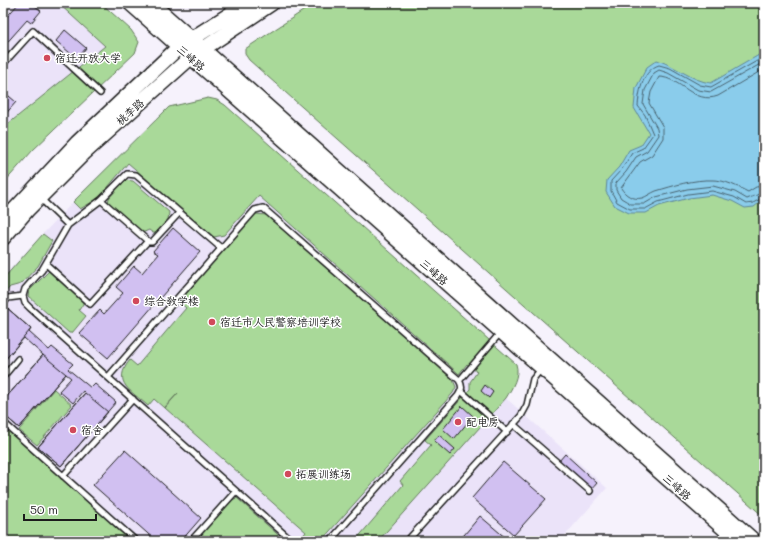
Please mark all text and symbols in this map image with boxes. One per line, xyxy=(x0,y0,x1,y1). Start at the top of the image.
street label: 三峰路 xyxy=(174,41,209,74)
place label: 宿迁开放大学 xyxy=(55,50,121,65)
marker: 宿迁开放大学 xyxy=(42,53,52,63)
street label: 桃李路 xyxy=(112,95,147,128)
street label: 三峰路 xyxy=(417,255,452,288)
place label: 综合教学楼 xyxy=(144,293,199,308)
marker: 综合教学楼 xyxy=(131,296,141,306)
place label: 宿迁市人民警察培训学校 xyxy=(220,314,341,329)
marker: 宿迁市人民警察培训学校 xyxy=(207,317,217,327)
place label: 配电房 xyxy=(466,414,499,429)
marker: 配电房 xyxy=(453,417,463,427)
place label: 宿舍 xyxy=(81,422,103,437)
marker: 宿舍 xyxy=(68,425,78,435)
place label: 拓展训练场 xyxy=(296,466,351,481)
marker: 拓展训练场 xyxy=(283,469,293,479)
street label: 三峰路 xyxy=(660,470,695,503)
scale bar xyxy=(24,496,96,522)
text: 50 m xyxy=(30,501,58,517)

